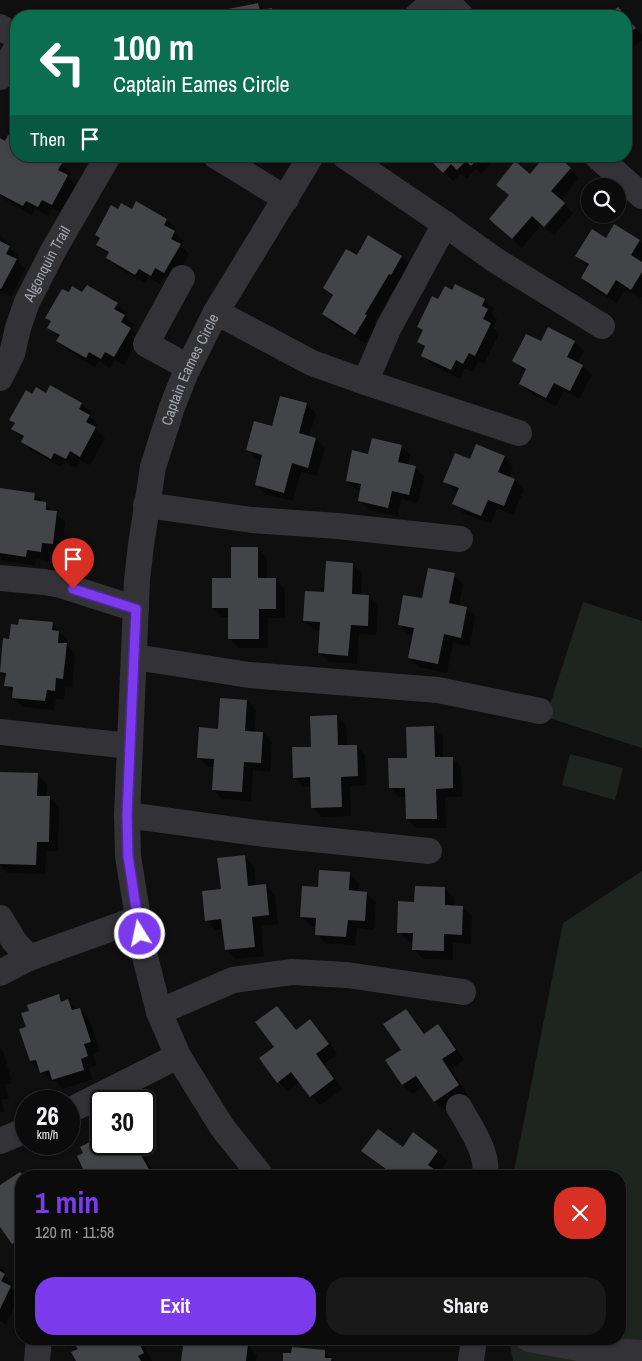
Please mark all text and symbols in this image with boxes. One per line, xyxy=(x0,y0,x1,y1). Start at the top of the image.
text: 100 m xyxy=(113,24,194,71)
icon: left xyxy=(30,30,95,95)
text: Captain Eames Circle xyxy=(113,69,289,99)
icon: arrive xyxy=(76,125,104,153)
text: Then xyxy=(30,126,66,152)
map controls xyxy=(581,178,626,223)
button: search xyxy=(581,178,626,223)
street label: Algonquin Trail xyxy=(17,222,75,306)
street label: Captain Eames Circle xyxy=(156,310,224,428)
pin xyxy=(52,538,94,589)
icon: arrive xyxy=(59,545,87,573)
position arrow xyxy=(113,907,165,959)
speed limit sign: 30 xyxy=(90,1090,155,1155)
text: 26 xyxy=(36,1099,59,1133)
text: km/h xyxy=(37,1127,58,1143)
text: 1 min xyxy=(35,1182,99,1222)
button: close xyxy=(554,1187,606,1239)
text: 120 m · 11:58 xyxy=(35,1221,114,1243)
button: Exit xyxy=(35,1277,316,1335)
button: Share xyxy=(326,1277,606,1335)

